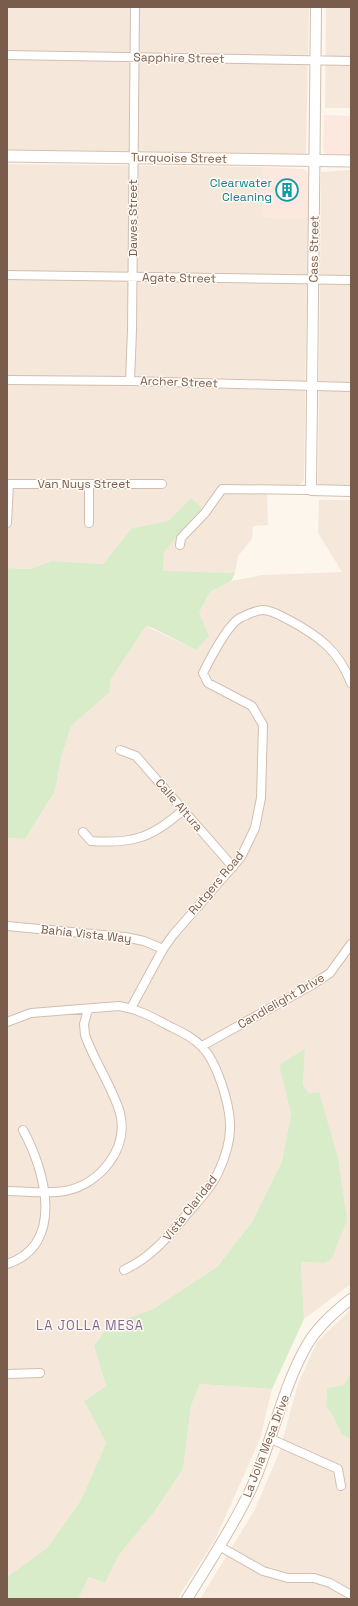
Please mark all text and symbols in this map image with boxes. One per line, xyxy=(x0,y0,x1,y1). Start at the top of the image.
street label: Sapphire Street xyxy=(133,49,225,67)
street label: Turquoise Street xyxy=(131,149,227,167)
place label: Clearwater Cleaning xyxy=(210,175,272,205)
building icon: Clearwater Cleaning xyxy=(274,177,300,203)
street label: Dawes Street xyxy=(125,179,141,257)
street label: Cass Street xyxy=(305,215,323,283)
street label: Agate Street xyxy=(142,269,216,287)
street label: Archer Street xyxy=(140,373,218,391)
street label: Van Nuys Street xyxy=(37,476,131,492)
street label: Calle Altura xyxy=(152,775,206,835)
street label: Rutgers Road xyxy=(185,848,247,918)
street label: Bahia Vista Way xyxy=(40,921,132,947)
street label: Candlelight Drive xyxy=(235,970,327,1032)
street label: Vista Claridad xyxy=(159,1172,221,1244)
district label: LA JOLLA MESA xyxy=(36,1317,144,1334)
street label: La Jolla Mesa Drive xyxy=(239,1392,293,1500)

